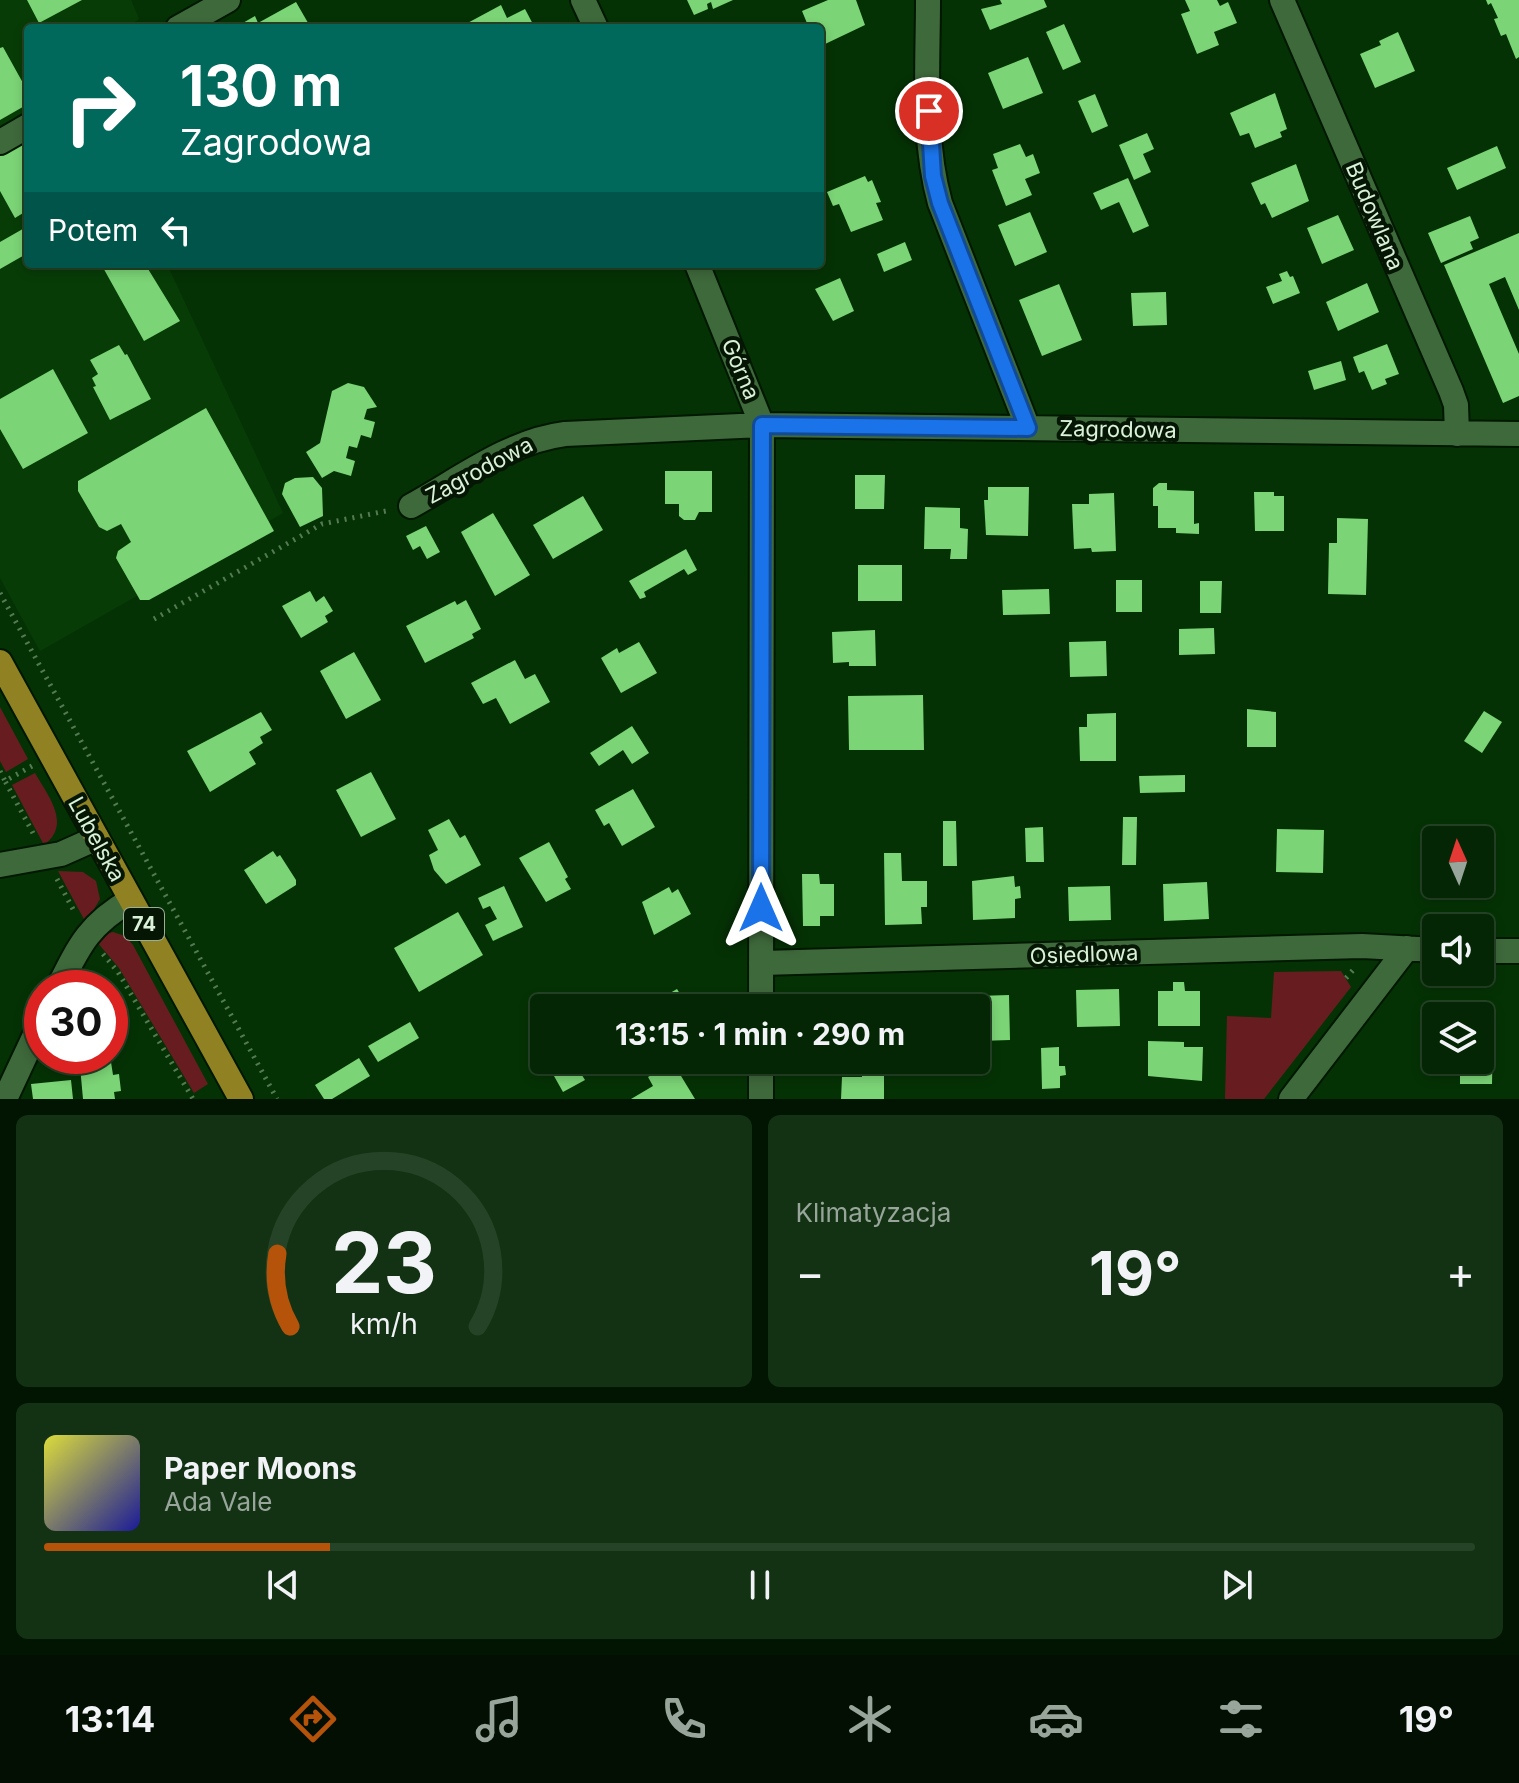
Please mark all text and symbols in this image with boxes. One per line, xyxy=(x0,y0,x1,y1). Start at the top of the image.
text: 130 m xyxy=(180,52,342,120)
icon: right xyxy=(48,56,152,160)
pin xyxy=(895,77,963,145)
icon: arrive xyxy=(907,89,951,133)
text: Zagrodowa xyxy=(180,120,372,164)
street label: Budowlana xyxy=(1341,158,1409,274)
icon: left xyxy=(154,208,198,252)
text: Potem xyxy=(48,212,138,248)
street label: Górna xyxy=(717,335,765,403)
street label: Zagrodowa xyxy=(1059,415,1177,443)
street label: Zagrodowa xyxy=(421,431,537,509)
street label: Lubelska xyxy=(63,792,131,886)
north arrow xyxy=(1422,826,1494,898)
map controls xyxy=(1422,826,1494,1074)
position arrow xyxy=(719,866,803,950)
road number: 74 xyxy=(124,908,164,940)
button: sound xyxy=(1422,914,1494,986)
street label: Osiedlowa xyxy=(1029,939,1139,969)
speed limit sign: 30 xyxy=(24,970,128,1074)
button: layers xyxy=(1422,1002,1494,1074)
text: 13:15 · 1 min · 290 m xyxy=(615,1016,905,1052)
text: Klimatyzacja xyxy=(796,1197,951,1228)
text: 23 xyxy=(331,1212,437,1313)
text: 19° xyxy=(1089,1237,1181,1309)
text: − xyxy=(796,1246,825,1300)
text: + xyxy=(1446,1246,1475,1300)
text: km/h xyxy=(350,1306,418,1341)
text: Paper Moons xyxy=(164,1450,357,1486)
text: Ada Vale xyxy=(164,1486,272,1517)
icon: previous xyxy=(261,1563,305,1607)
icon: pause xyxy=(738,1563,782,1607)
icon: next xyxy=(1215,1563,1259,1607)
icon: directions xyxy=(285,1691,341,1747)
icon: music xyxy=(471,1691,527,1747)
icon: phone xyxy=(656,1691,712,1747)
icon: climate xyxy=(842,1691,898,1747)
icon: car xyxy=(1028,1691,1084,1747)
icon: filters xyxy=(1213,1691,1269,1747)
text: 13:14 xyxy=(65,1697,155,1741)
text: 19° xyxy=(1399,1697,1454,1741)

